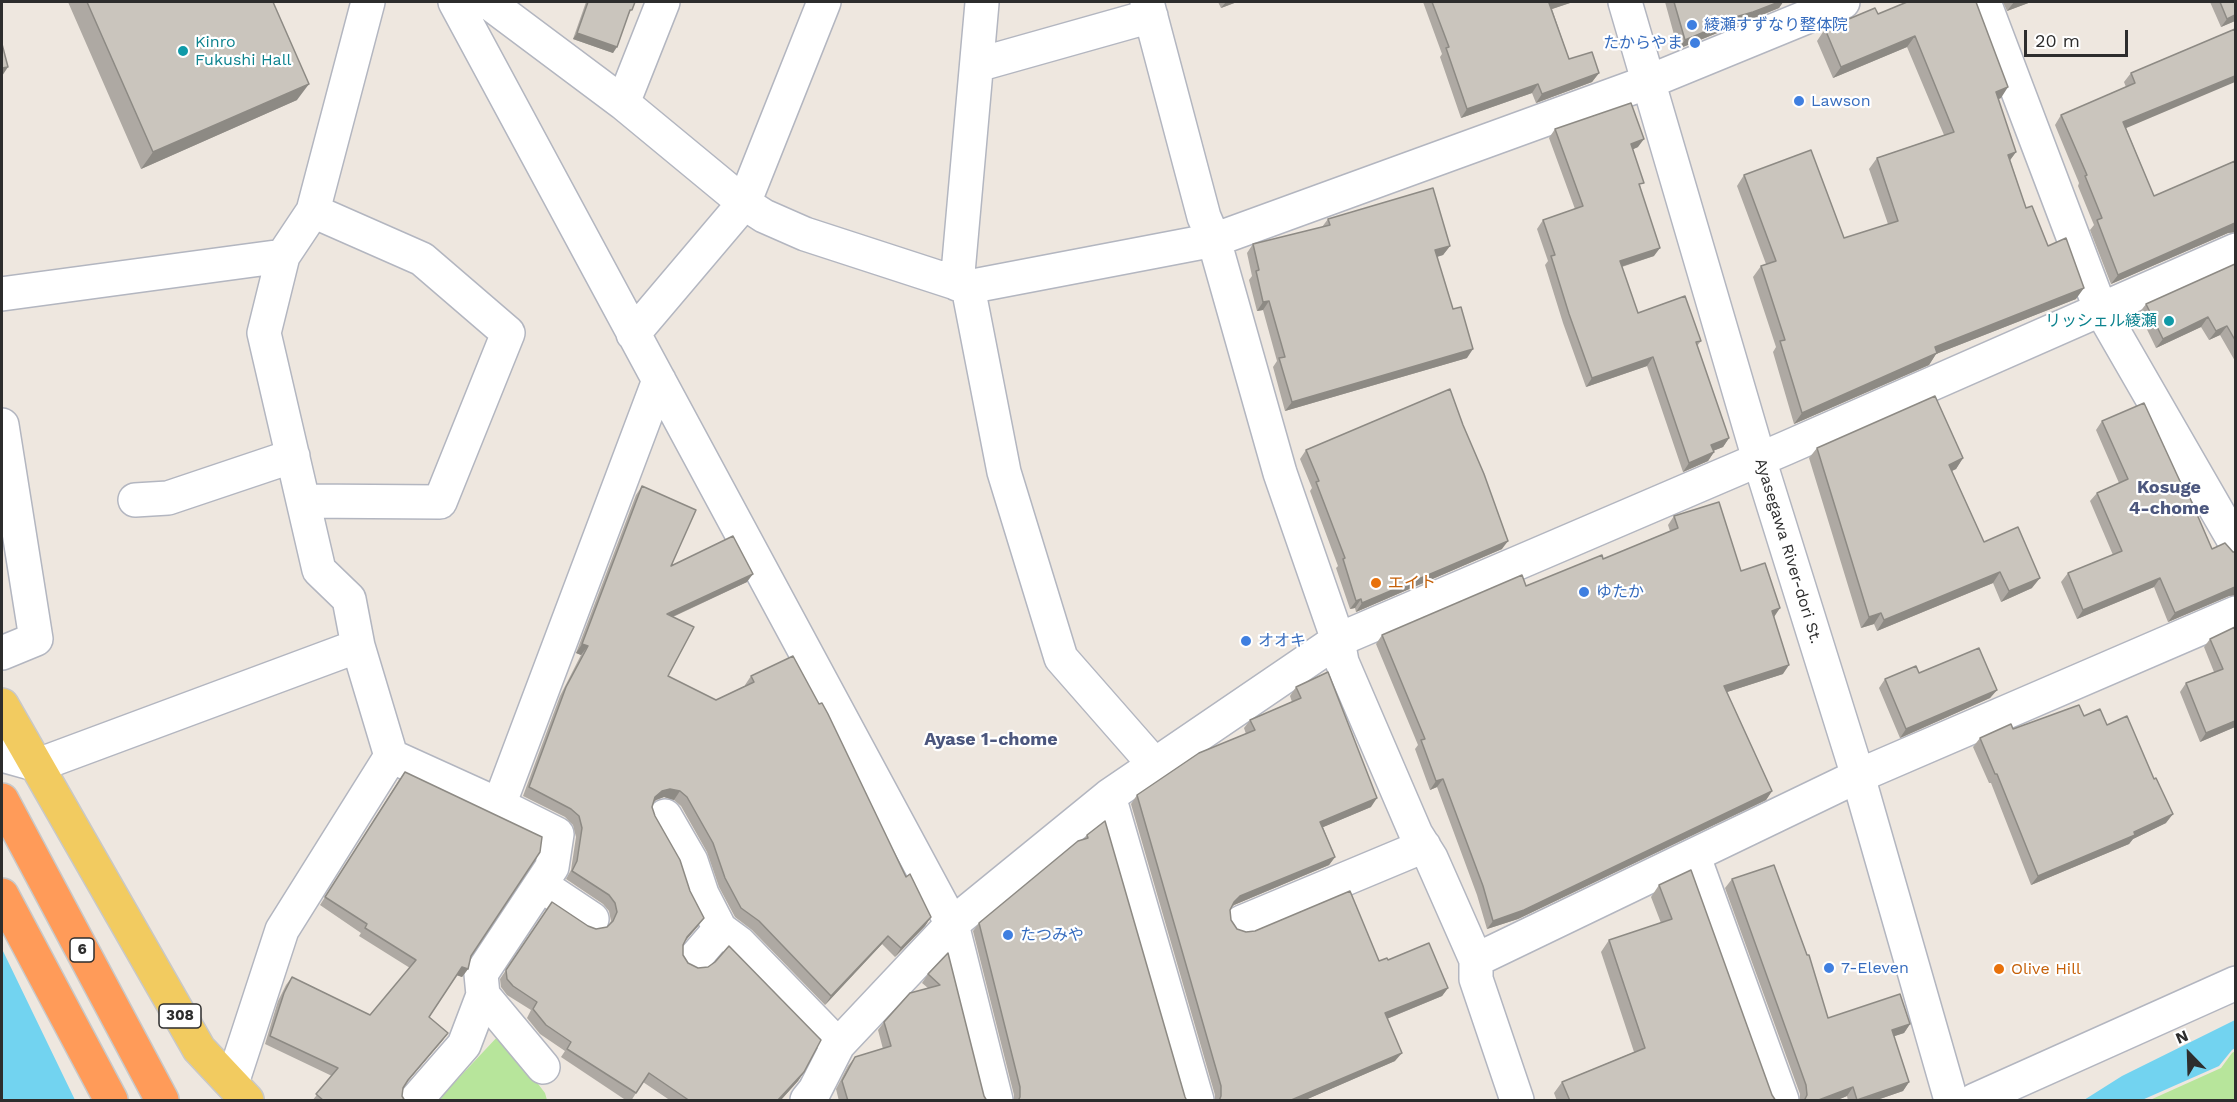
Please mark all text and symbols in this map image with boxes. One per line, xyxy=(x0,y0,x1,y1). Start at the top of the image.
place label: 綾瀬すずなり整体院 xyxy=(1704,15,1848,35)
marker: 綾瀬すずなり整体院 xyxy=(1685,18,1699,32)
scale bar xyxy=(2027,18,2130,56)
text: 20 m xyxy=(2035,30,2080,51)
place label: Kinro Fukushi Hall xyxy=(195,32,291,70)
place label: たからやま xyxy=(1603,33,1683,53)
marker: たからやま xyxy=(1688,36,1702,50)
marker: Kinro Fukushi Hall xyxy=(176,44,190,58)
place label: Lawson xyxy=(1811,91,1871,111)
marker: Lawson xyxy=(1792,94,1806,108)
place label: リッシェル綾瀬 xyxy=(2045,311,2157,331)
marker: リッシェル綾瀬 xyxy=(2162,314,2176,328)
street label: Ayasegawa River-dori St. xyxy=(1751,456,1825,646)
district label: Kosuge 4-chome xyxy=(2129,477,2209,520)
place label: エイト xyxy=(1388,573,1436,593)
marker: エイト xyxy=(1369,576,1383,590)
place label: ゆたか xyxy=(1596,582,1644,602)
marker: ゆたか xyxy=(1577,585,1591,599)
place label: オオキ xyxy=(1258,631,1306,651)
marker: オオキ xyxy=(1239,634,1253,648)
district label: Ayase 1-chome xyxy=(924,729,1058,751)
place label: たつみや xyxy=(1020,925,1084,945)
marker: たつみや xyxy=(1001,928,1015,942)
road number: 6 xyxy=(70,938,94,962)
place label: 7-Eleven xyxy=(1841,958,1909,978)
place label: Olive Hill xyxy=(2011,959,2081,979)
marker: 7-Eleven xyxy=(1822,961,1836,975)
marker: Olive Hill xyxy=(1992,962,2006,976)
road number: 308 xyxy=(159,1004,201,1028)
north arrow xyxy=(2159,1024,2219,1084)
text: N xyxy=(2173,1026,2191,1048)

